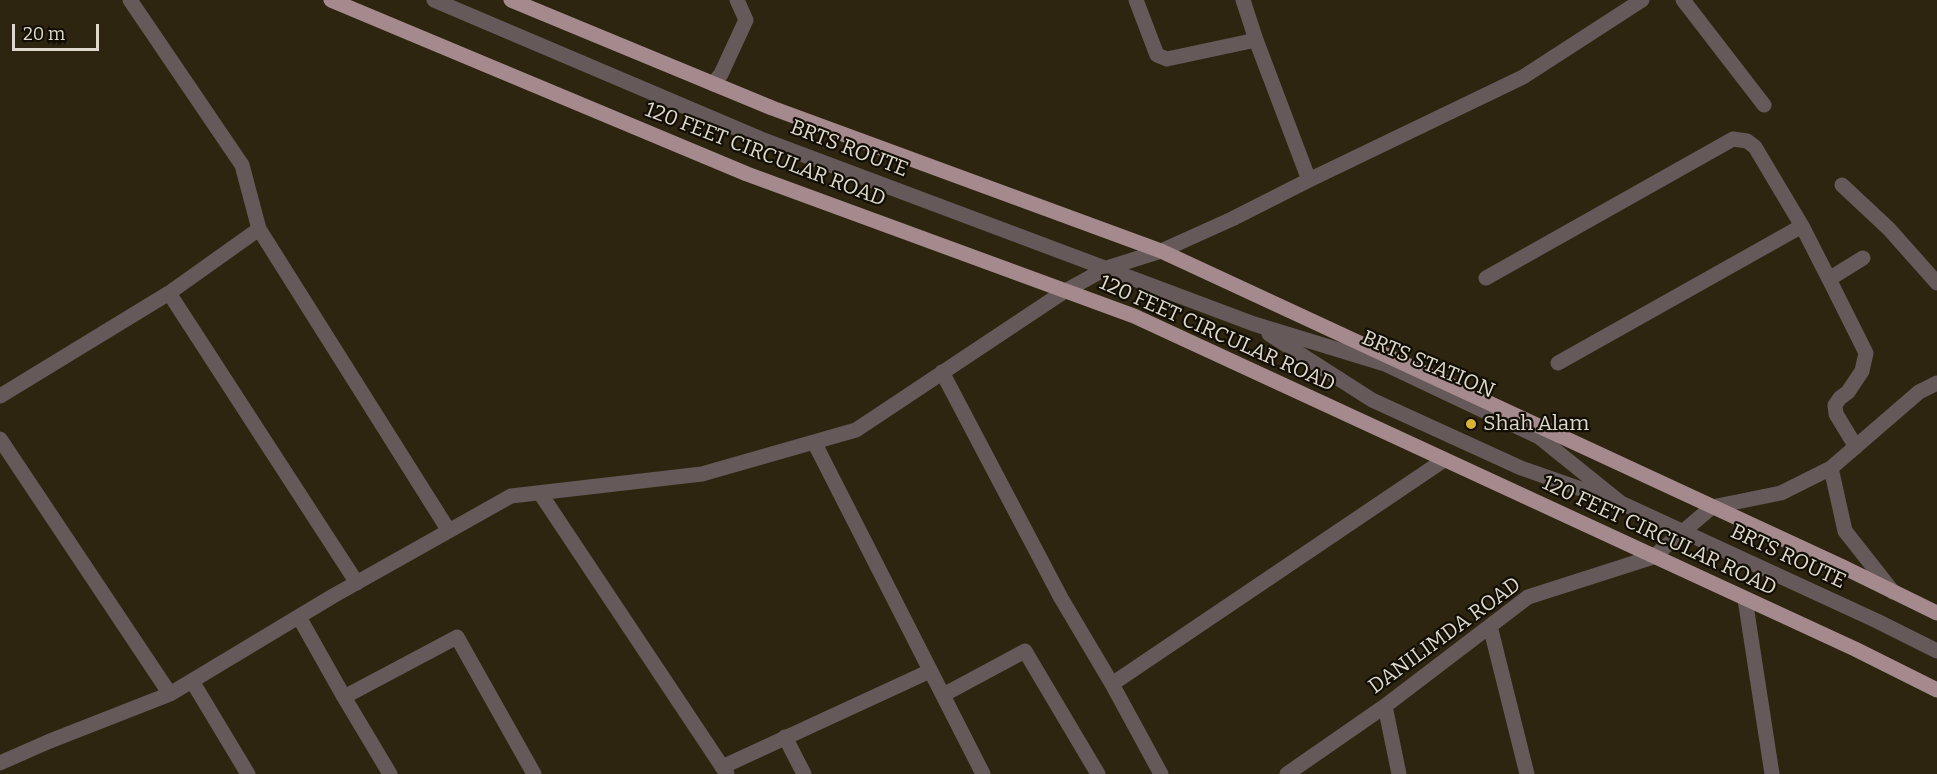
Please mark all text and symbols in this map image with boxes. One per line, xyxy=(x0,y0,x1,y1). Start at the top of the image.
scale bar xyxy=(15,12,102,50)
text: 20 m xyxy=(23,23,65,45)
street label: 120 FEET CIRCULAR ROAD xyxy=(641,97,889,213)
street label: BRTS ROUTE xyxy=(786,115,912,183)
street label: 120 FEET CIRCULAR ROAD xyxy=(1095,271,1339,397)
street label: BRTS STATION xyxy=(1358,326,1498,404)
place label: Shah Alam xyxy=(1483,411,1589,437)
marker: Shah Alam xyxy=(1464,417,1478,431)
street label: 120 FEET CIRCULAR ROAD xyxy=(1538,471,1780,601)
street label: BRTS ROUTE xyxy=(1726,519,1850,595)
street label: DANILIMDA ROAD xyxy=(1364,572,1526,700)

